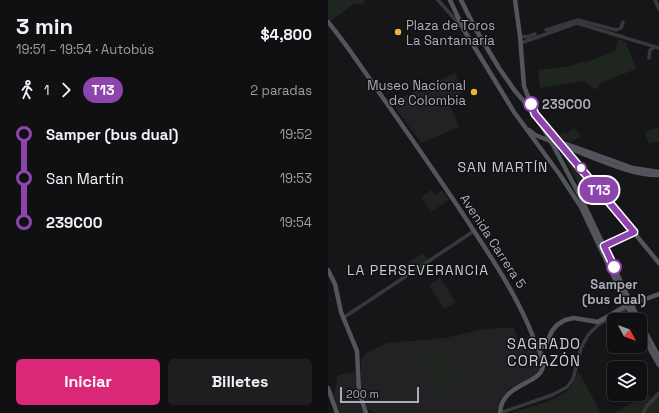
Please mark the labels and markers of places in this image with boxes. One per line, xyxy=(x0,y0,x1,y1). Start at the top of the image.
place label: Plaza de Toros La Santamaría xyxy=(406,17,495,49)
marker: Plaza de Toros La Santamaría xyxy=(393,27,403,37)
place label: Museo Nacional de Colombia xyxy=(367,77,467,109)
marker: Museo Nacional de Colombia xyxy=(469,87,479,97)
marker: 239C00 xyxy=(523,96,539,112)
place label: 239C00 xyxy=(542,96,591,113)
unlabelled marker xyxy=(575,162,587,174)
marker: Samper (bus dual) xyxy=(606,259,622,275)
place label: Samper (bus dual) xyxy=(582,276,646,308)

